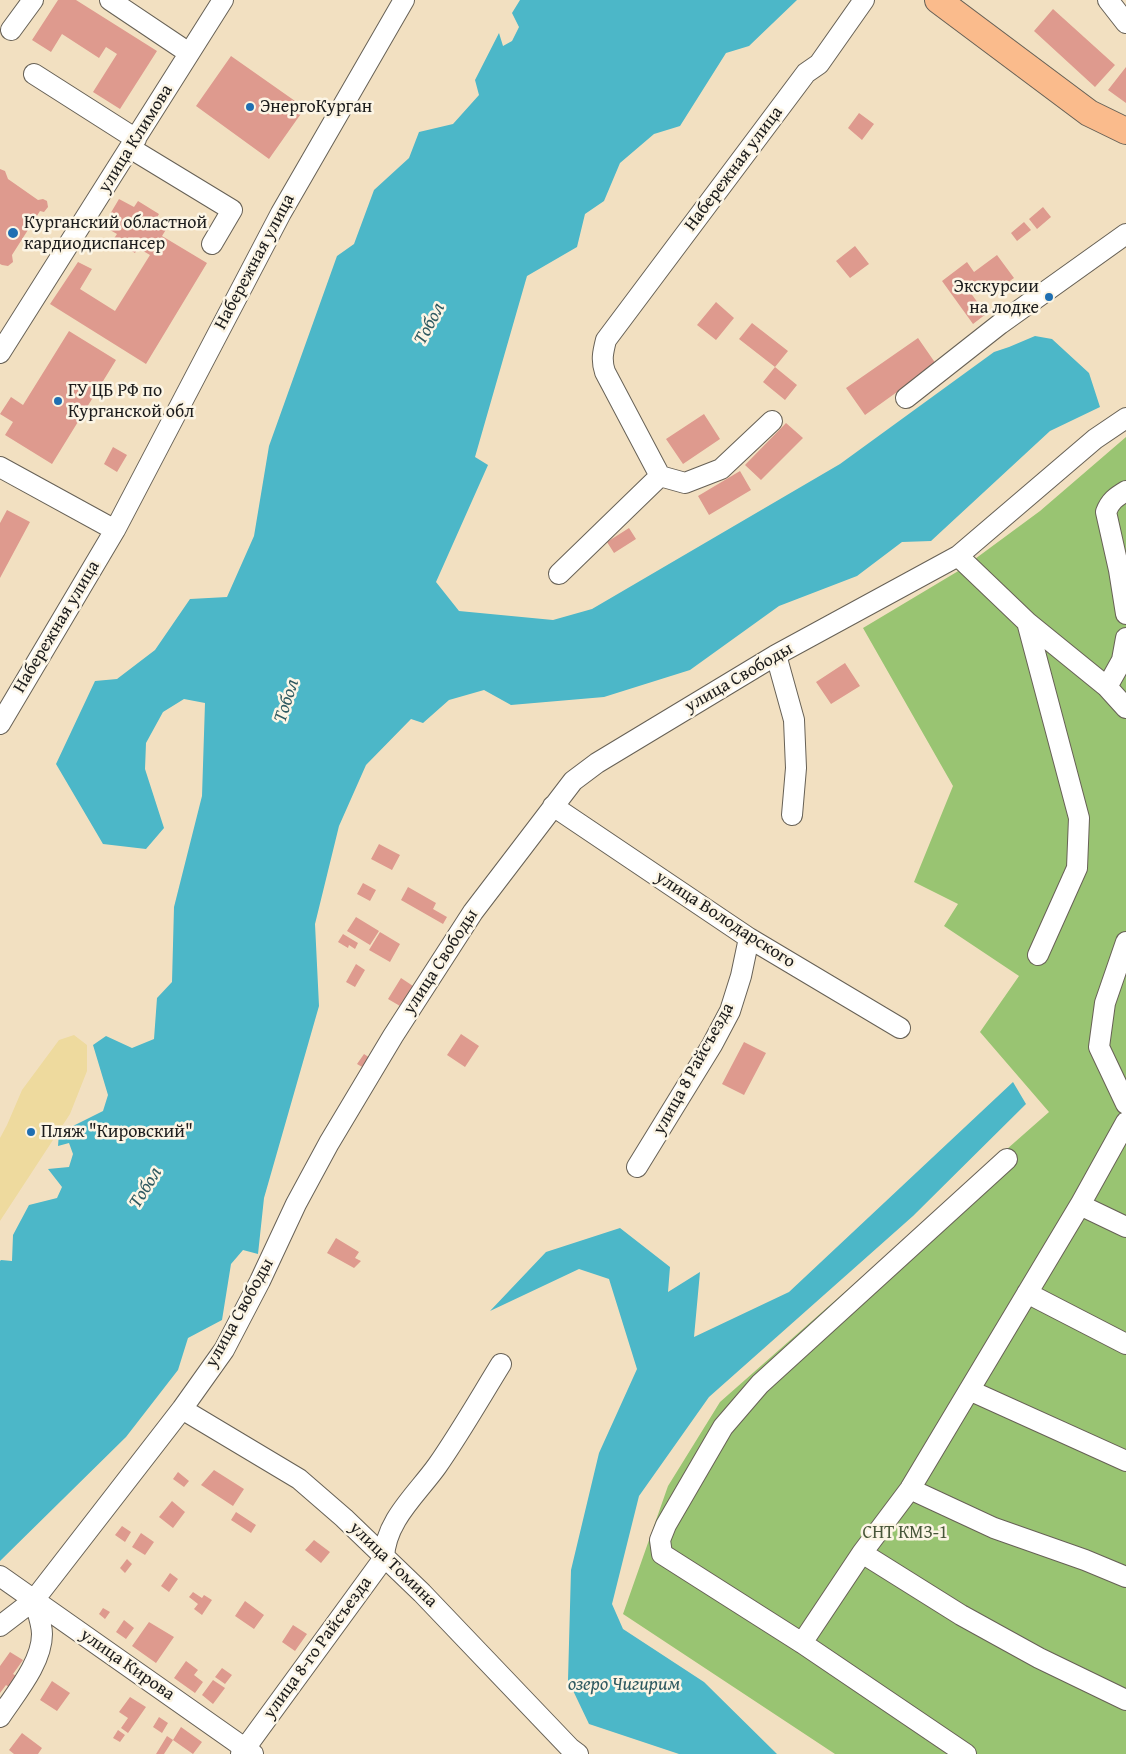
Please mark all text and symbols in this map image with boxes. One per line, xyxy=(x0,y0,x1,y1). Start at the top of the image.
street label: улица Климова xyxy=(94,81,178,197)
place label: ЭнергоКурган xyxy=(260,96,372,118)
marker: ЭнергоКурган xyxy=(244,101,256,113)
street label: Набережная улица xyxy=(680,103,788,235)
street label: Набережная улица xyxy=(210,191,300,333)
place label: Курганский областной кардиодиспансер xyxy=(24,212,207,254)
marker: Курганский областной кардиодиспансер xyxy=(6,226,20,240)
place label: Экскурсии на лодке xyxy=(954,276,1039,318)
marker: Экскурсии на лодке xyxy=(1043,291,1055,303)
water label: Тобол xyxy=(410,299,450,349)
place label: ГУ ЦБ РФ по Курганской обл xyxy=(68,380,194,422)
marker: ГУ ЦБ РФ по Курганской обл xyxy=(52,395,64,407)
street label: Набережная улица xyxy=(9,557,105,697)
street label: улица Свободы xyxy=(681,638,797,718)
water label: Тобол xyxy=(269,676,305,726)
street label: улица Володарского xyxy=(651,867,799,973)
street label: улица Свободы xyxy=(399,905,483,1019)
street label: улица 8 Райсъезда xyxy=(649,999,739,1139)
place label: Пляж "Кировский" xyxy=(41,1121,193,1143)
marker: Пляж "Кировский" xyxy=(25,1126,37,1138)
water label: Тобол xyxy=(125,1163,167,1213)
street label: улица Свободы xyxy=(201,1255,279,1371)
street label: улица Томина xyxy=(344,1517,442,1613)
park label: СНТ КМЗ-1 xyxy=(862,1522,948,1544)
street label: улица 8-го Райсъезда xyxy=(259,1573,377,1723)
street label: улица Кирова xyxy=(76,1624,178,1706)
water label: озеро Чигирим xyxy=(568,1674,680,1696)

